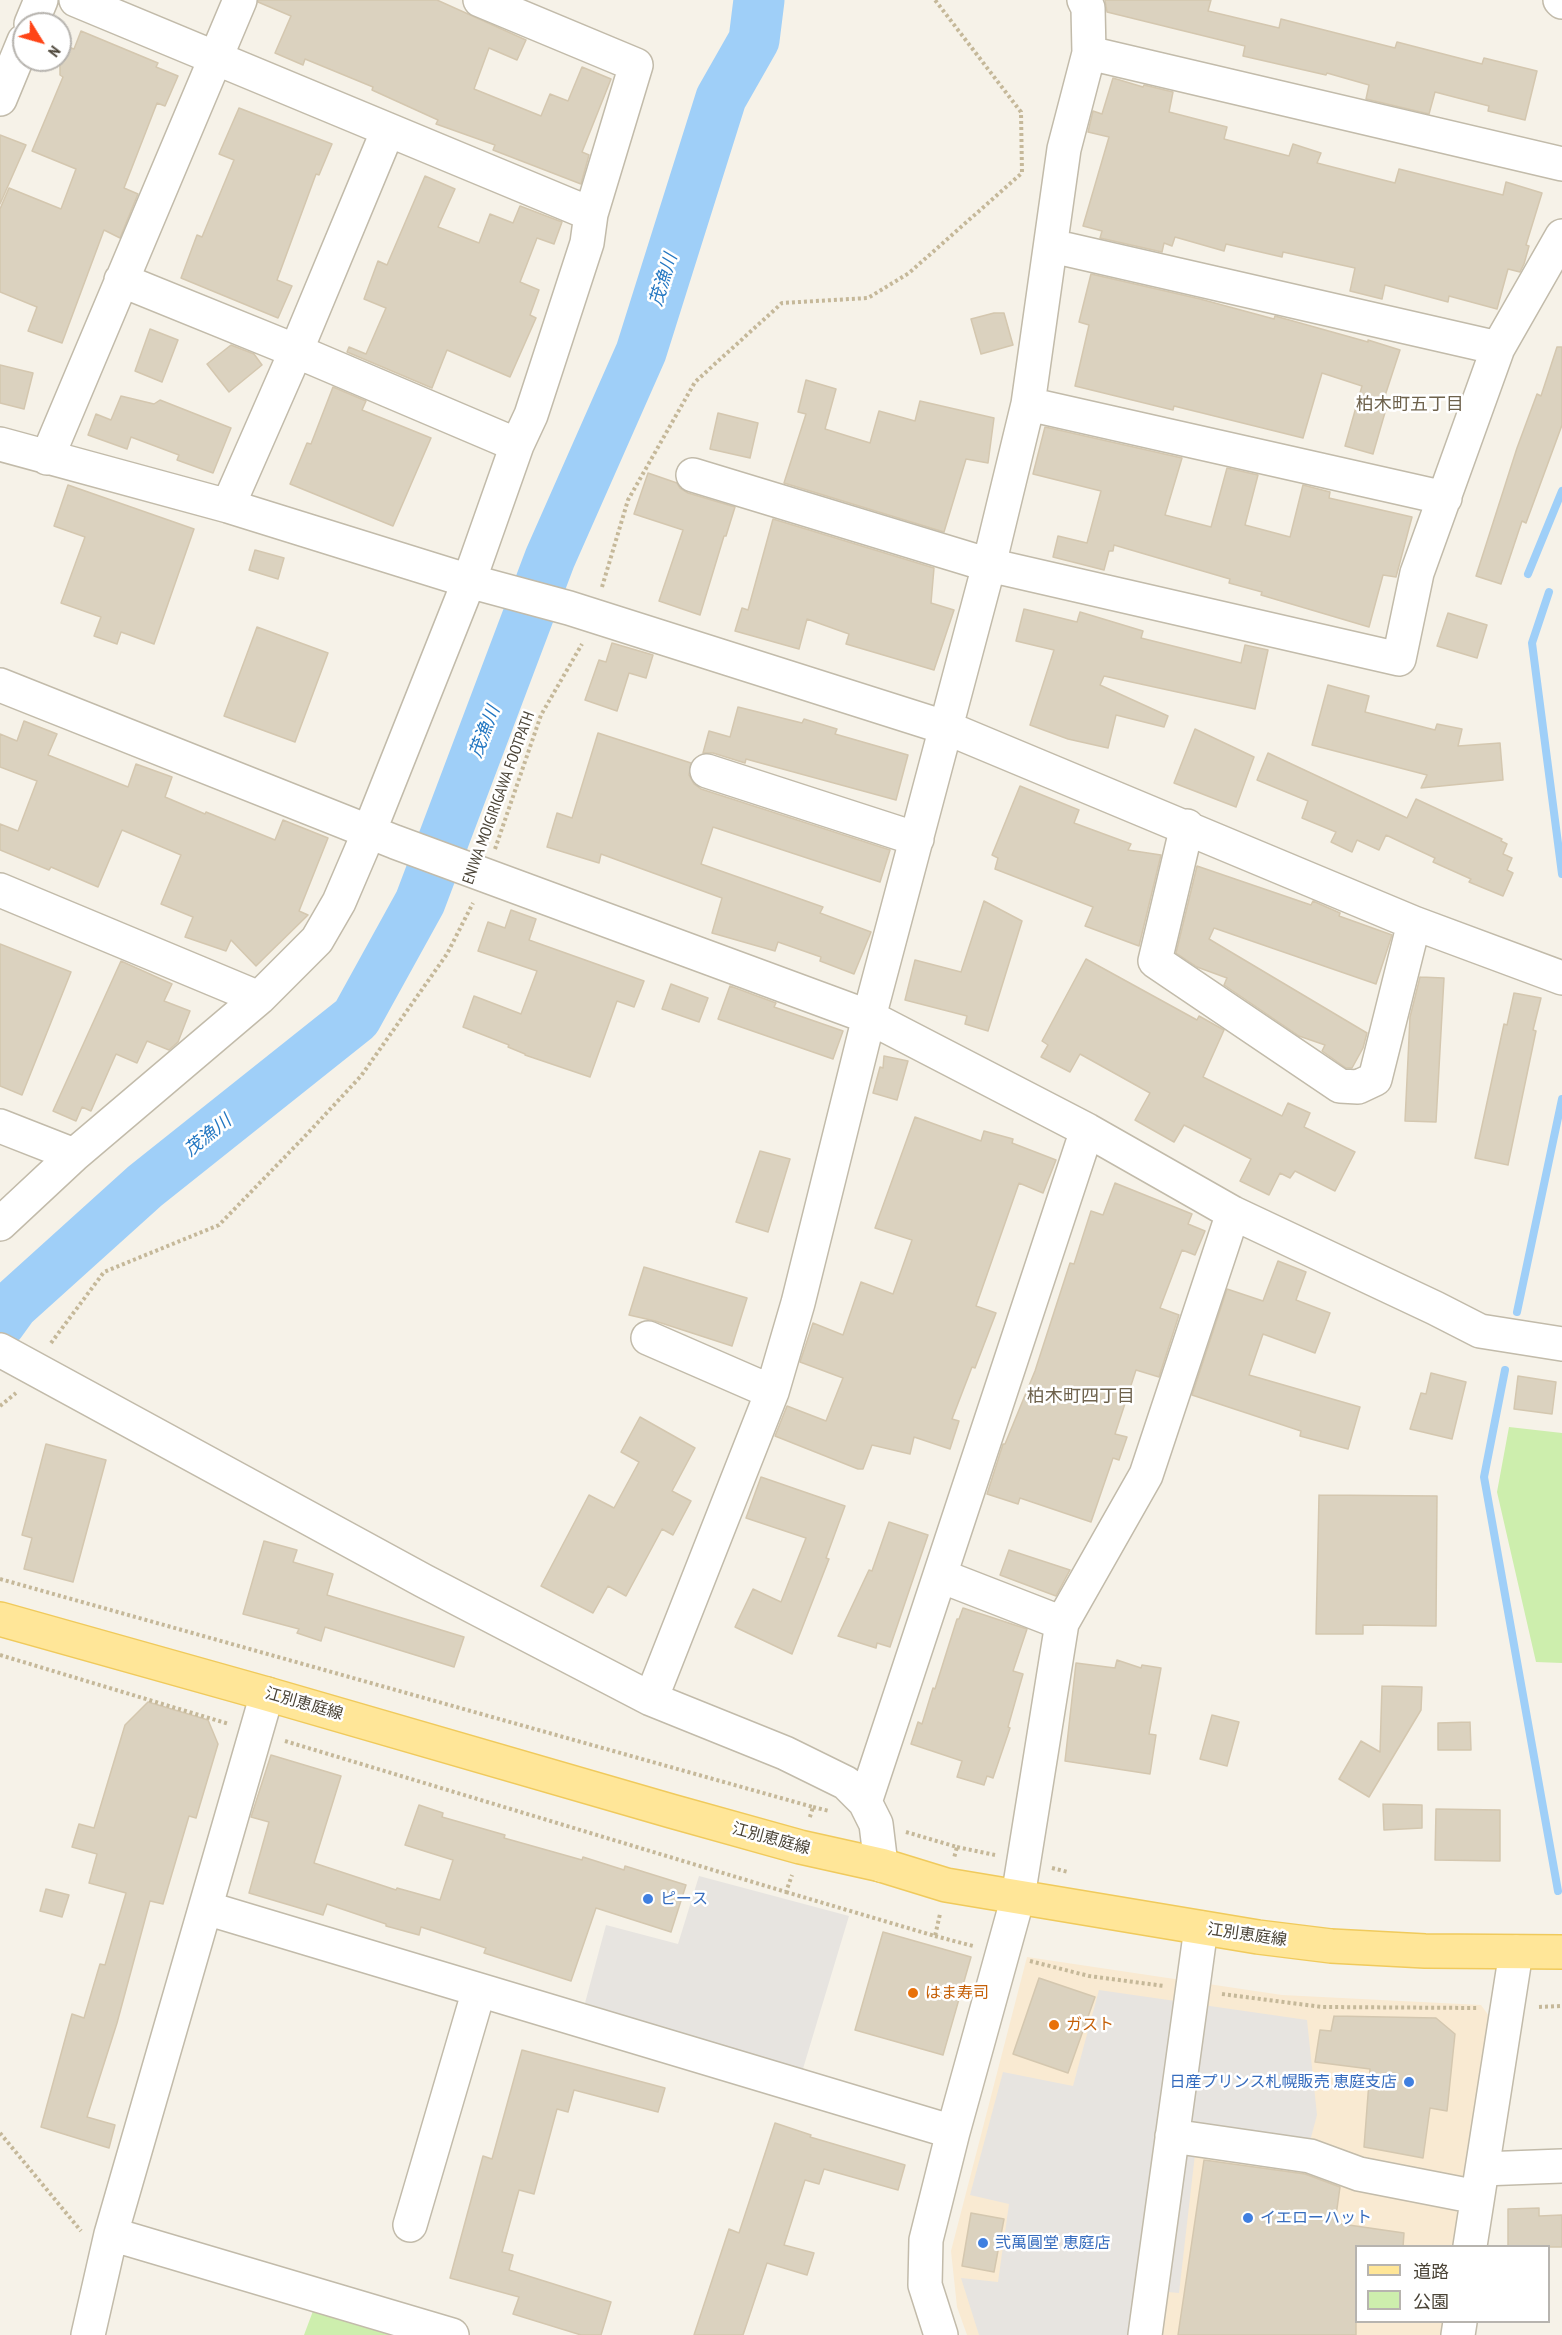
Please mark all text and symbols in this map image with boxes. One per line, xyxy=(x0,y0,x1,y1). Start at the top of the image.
north arrow xyxy=(12,12,72,72)
text: N xyxy=(44,42,65,61)
water label: 茂漁川 xyxy=(646,251,682,309)
district label: 柏木町五丁目 xyxy=(1356,394,1464,416)
water label: 茂漁川 xyxy=(465,703,505,761)
street label: ENIWA MOIGIRIGAWA FOOTPATH xyxy=(459,709,539,887)
water label: 茂漁川 xyxy=(180,1111,236,1161)
district label: 柏木町四丁目 xyxy=(1027,1386,1135,1408)
street label: 江別恵庭線 xyxy=(263,1684,345,1724)
street label: 江別恵庭線 xyxy=(730,1819,812,1859)
place label: ピース xyxy=(660,1889,708,1909)
marker: ピース xyxy=(641,1892,655,1906)
street label: 江別恵庭線 xyxy=(1206,1920,1288,1950)
place label: はま寿司 xyxy=(925,1983,989,2003)
marker: はま寿司 xyxy=(906,1986,920,2000)
place label: ガスト xyxy=(1066,2015,1114,2035)
marker: ガスト xyxy=(1047,2018,1061,2032)
place label: 日産プリンス札幌販売 恵庭支店 xyxy=(1170,2072,1397,2092)
marker: 日産プリンス札幌販売 恵庭支店 xyxy=(1402,2075,1416,2089)
place label: イエローハット xyxy=(1260,2208,1372,2228)
marker: イエローハット xyxy=(1241,2211,1255,2225)
place label: 弐萬圓堂 恵庭店 xyxy=(995,2233,1110,2253)
marker: 弐萬圓堂 恵庭店 xyxy=(976,2236,990,2250)
legend xyxy=(1355,2245,1550,2323)
text: 道路 xyxy=(1413,2260,1449,2283)
text: 公園 xyxy=(1413,2290,1449,2313)

